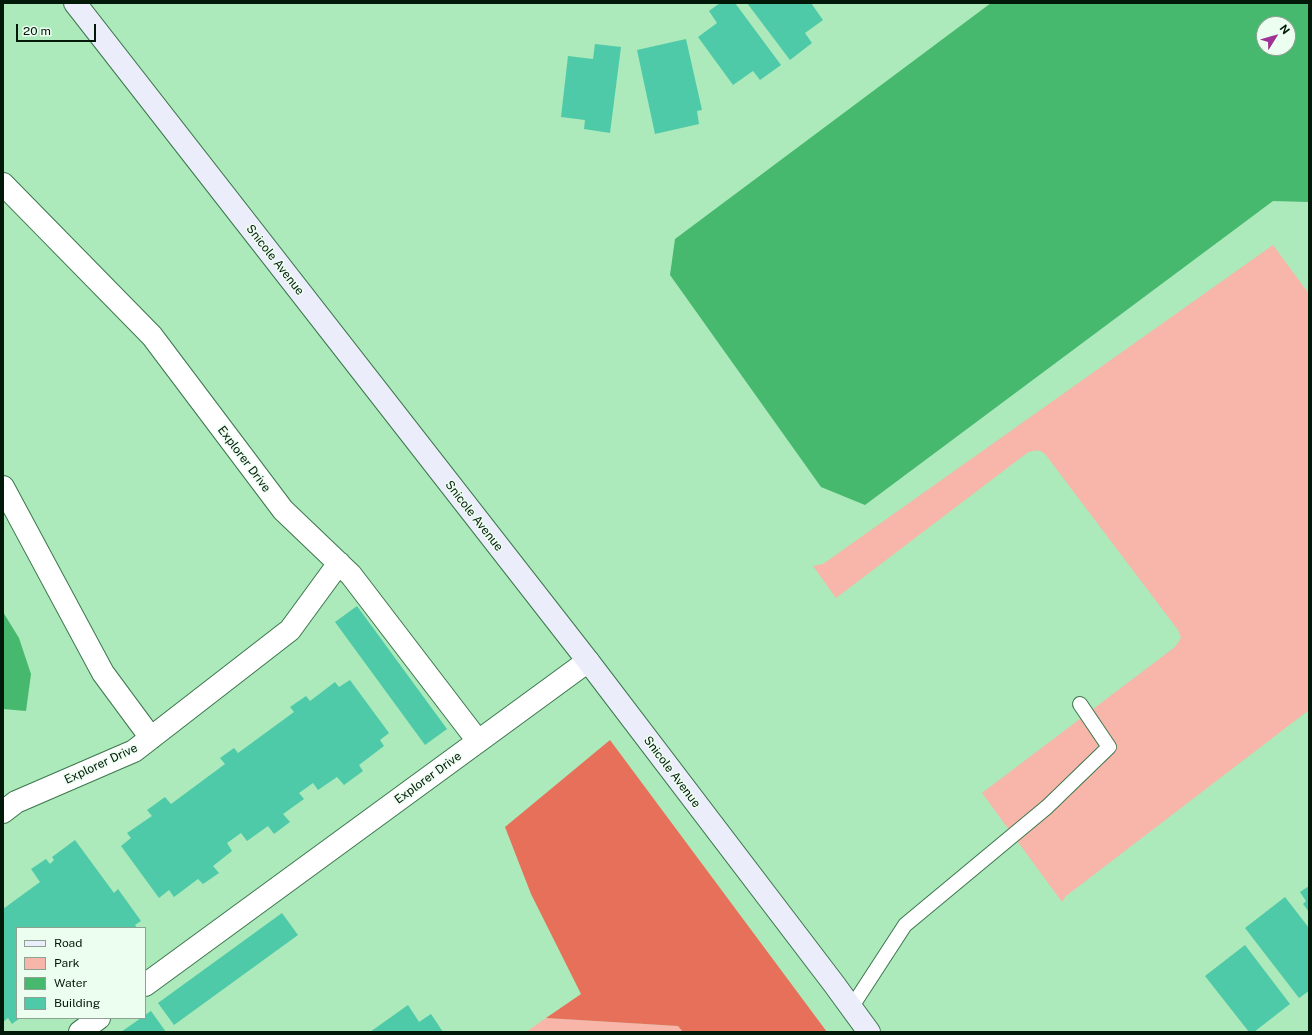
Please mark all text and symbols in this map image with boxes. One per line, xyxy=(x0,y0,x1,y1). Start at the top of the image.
scale bar xyxy=(18,16,98,42)
north arrow xyxy=(1256,16,1296,56)
text: N xyxy=(1277,22,1292,36)
text: 20 m xyxy=(23,24,51,38)
street label: Snicole Avenue xyxy=(243,222,307,298)
street label: Explorer Drive xyxy=(214,423,274,495)
street label: Snicole Avenue xyxy=(442,478,506,554)
street label: Snicole Avenue xyxy=(641,734,703,810)
street label: Explorer Drive xyxy=(62,741,140,787)
street label: Explorer Drive xyxy=(392,749,464,807)
legend xyxy=(16,927,146,1019)
text: Road xyxy=(54,936,82,950)
text: Park xyxy=(54,956,80,970)
text: Water xyxy=(54,976,87,990)
text: Building xyxy=(54,996,100,1010)

